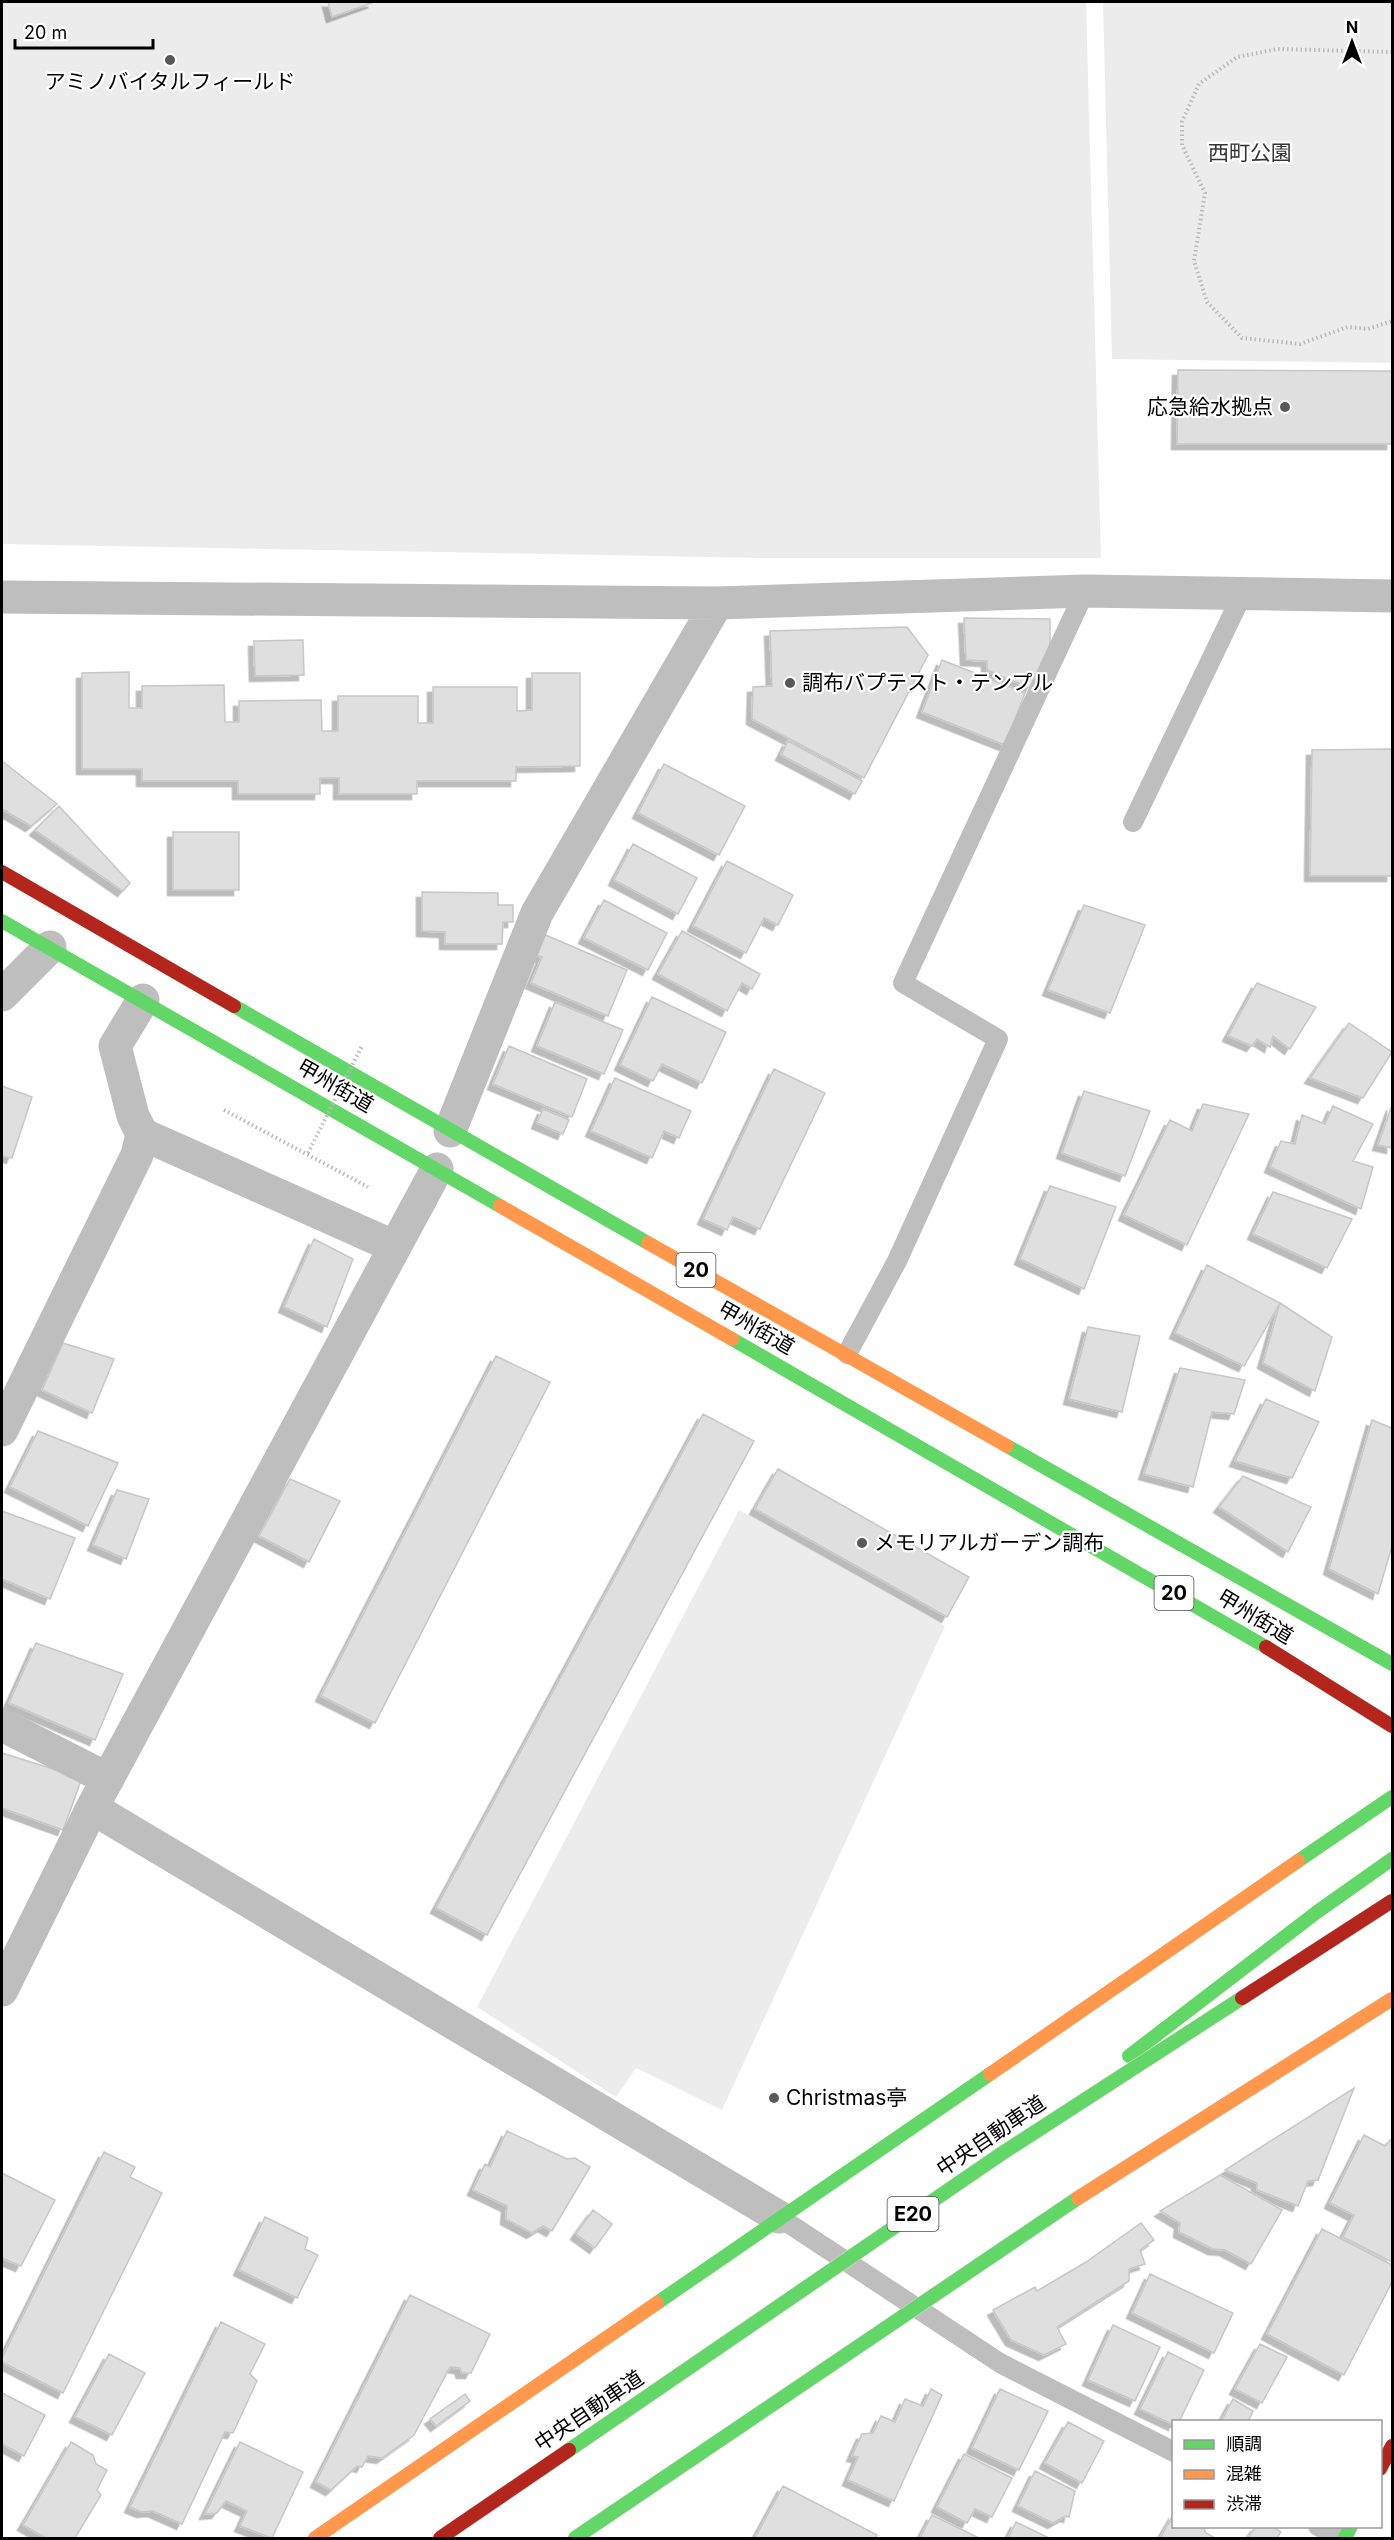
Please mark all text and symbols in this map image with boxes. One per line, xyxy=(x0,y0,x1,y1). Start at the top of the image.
scale bar xyxy=(15,12,153,50)
north arrow xyxy=(1322,12,1382,72)
text: N xyxy=(1346,17,1358,37)
text: 20 m xyxy=(24,22,67,43)
marker: アミノバイタルフィールド xyxy=(163,53,177,67)
place label: アミノバイタルフィールド xyxy=(45,69,295,94)
park label: 西町公園 xyxy=(1208,140,1292,165)
place label: 応急給水拠点 xyxy=(1147,394,1273,419)
marker: 応急給水拠点 xyxy=(1278,400,1292,414)
place label: 調布バプテスト・テンプル xyxy=(802,670,1053,695)
marker: 調布バプテスト・テンプル xyxy=(783,676,797,690)
street label: 甲州街道 xyxy=(293,1054,378,1117)
road number: 20 xyxy=(676,1253,716,1287)
street label: 甲州街道 xyxy=(714,1296,799,1359)
place label: メモリアルガーデン調布 xyxy=(874,1530,1104,1555)
marker: メモリアルガーデン調布 xyxy=(855,1536,869,1550)
road number: 20 xyxy=(1154,1576,1194,1610)
street label: 甲州街道 xyxy=(1213,1584,1298,1649)
place label: Christmas亭 xyxy=(786,2085,907,2110)
street label: 中央自動車道 xyxy=(932,2090,1050,2181)
marker: Christmas亭 xyxy=(767,2091,781,2105)
road number: E20 xyxy=(888,2197,938,2231)
street label: 中央自動車道 xyxy=(530,2365,648,2456)
legend xyxy=(1172,2420,1382,2528)
text: 順調 xyxy=(1226,2433,1262,2454)
text: 混雑 xyxy=(1226,2463,1262,2484)
text: 渋滞 xyxy=(1226,2493,1262,2514)

